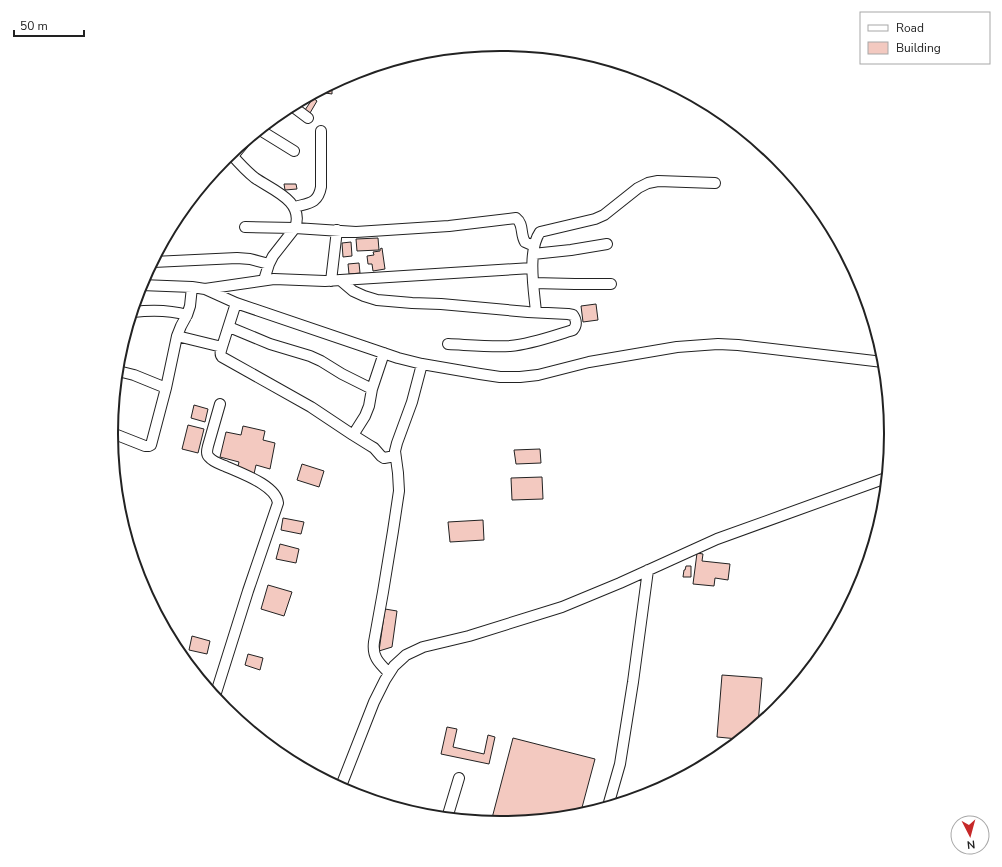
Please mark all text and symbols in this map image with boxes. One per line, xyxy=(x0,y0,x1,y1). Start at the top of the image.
scale bar xyxy=(14,12,84,38)
legend xyxy=(860,12,990,64)
text: 50 m xyxy=(20,18,48,34)
text: Road xyxy=(896,20,924,36)
text: Building xyxy=(896,40,941,56)
north arrow xyxy=(950,815,990,855)
text: N xyxy=(966,837,976,852)

